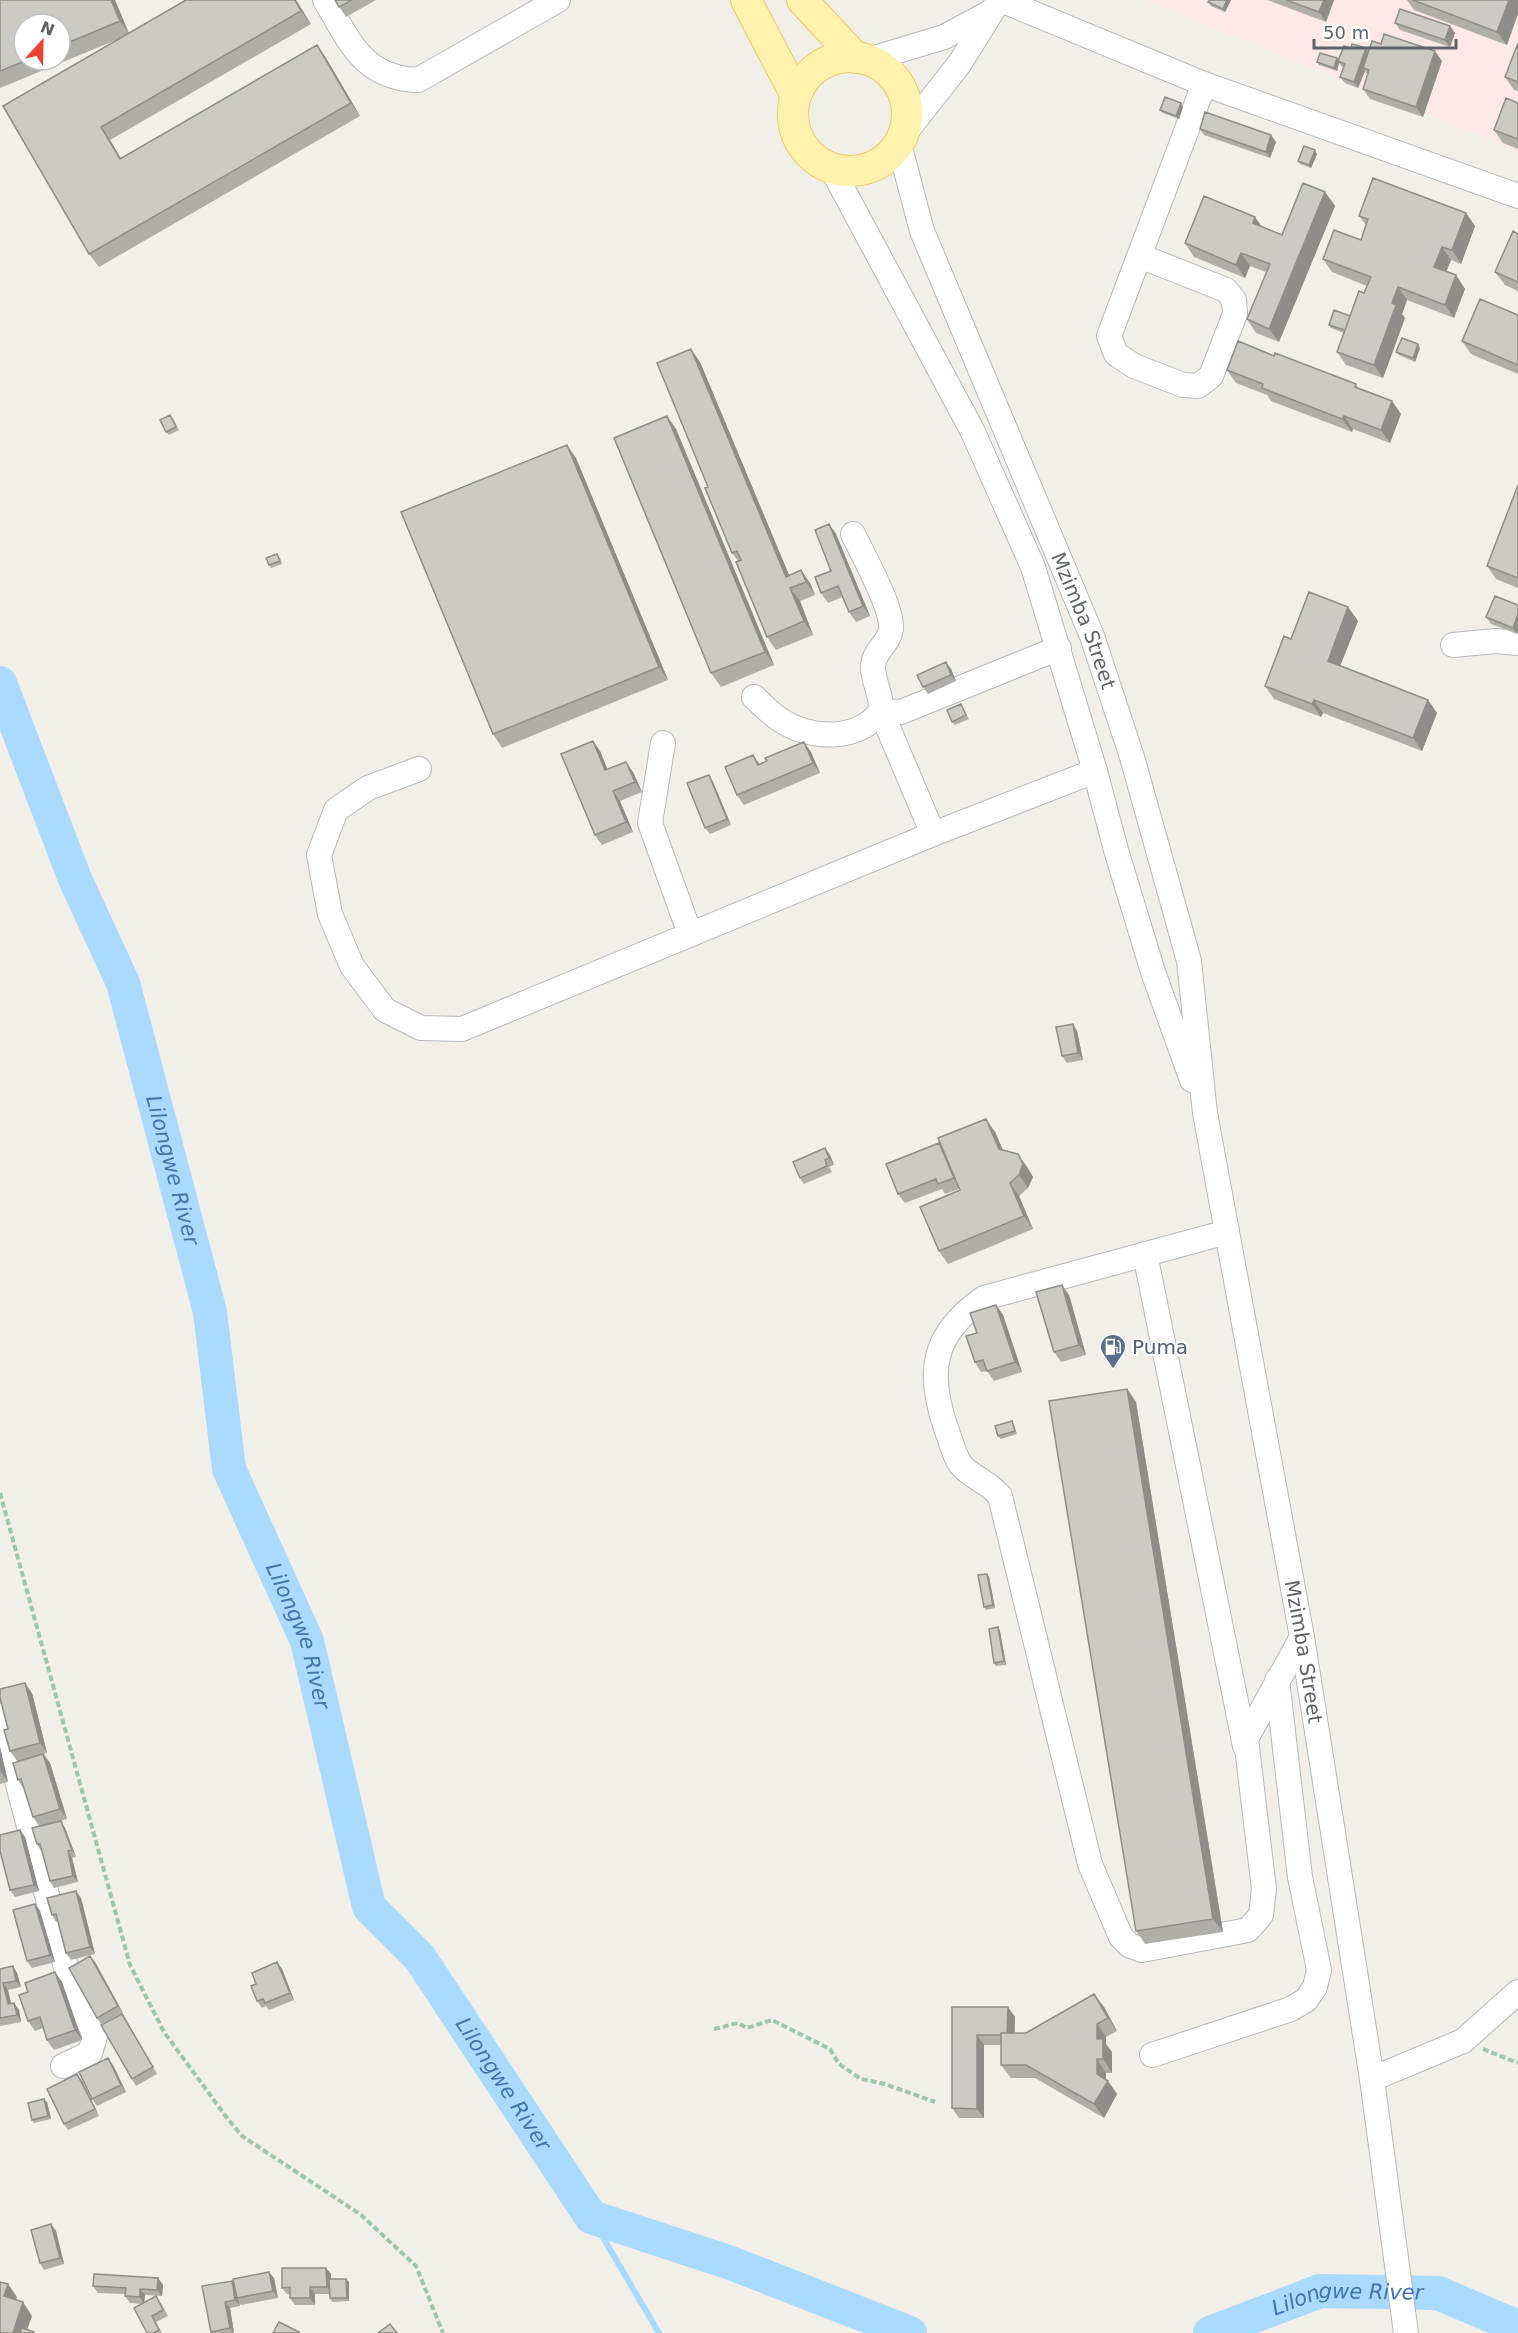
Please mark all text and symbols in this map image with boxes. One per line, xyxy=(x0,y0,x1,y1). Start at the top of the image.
north arrow xyxy=(12,12,72,72)
scale bar xyxy=(1314,12,1456,50)
text: N xyxy=(38,17,57,40)
text: 50 m xyxy=(1323,22,1369,43)
street label: Mzimba Street xyxy=(1046,549,1121,692)
water label: Lilongwe River xyxy=(141,1093,204,1249)
fuel station icon: Puma xyxy=(1098,1332,1128,1370)
place label: Puma xyxy=(1132,1335,1188,1359)
water label: Lilongwe River xyxy=(261,1559,335,1713)
street label: Mzimba Street xyxy=(1280,1578,1328,1725)
water label: Lilongwe River xyxy=(451,2013,556,2156)
water label: Lilongwe River xyxy=(1268,2279,1425,2320)

